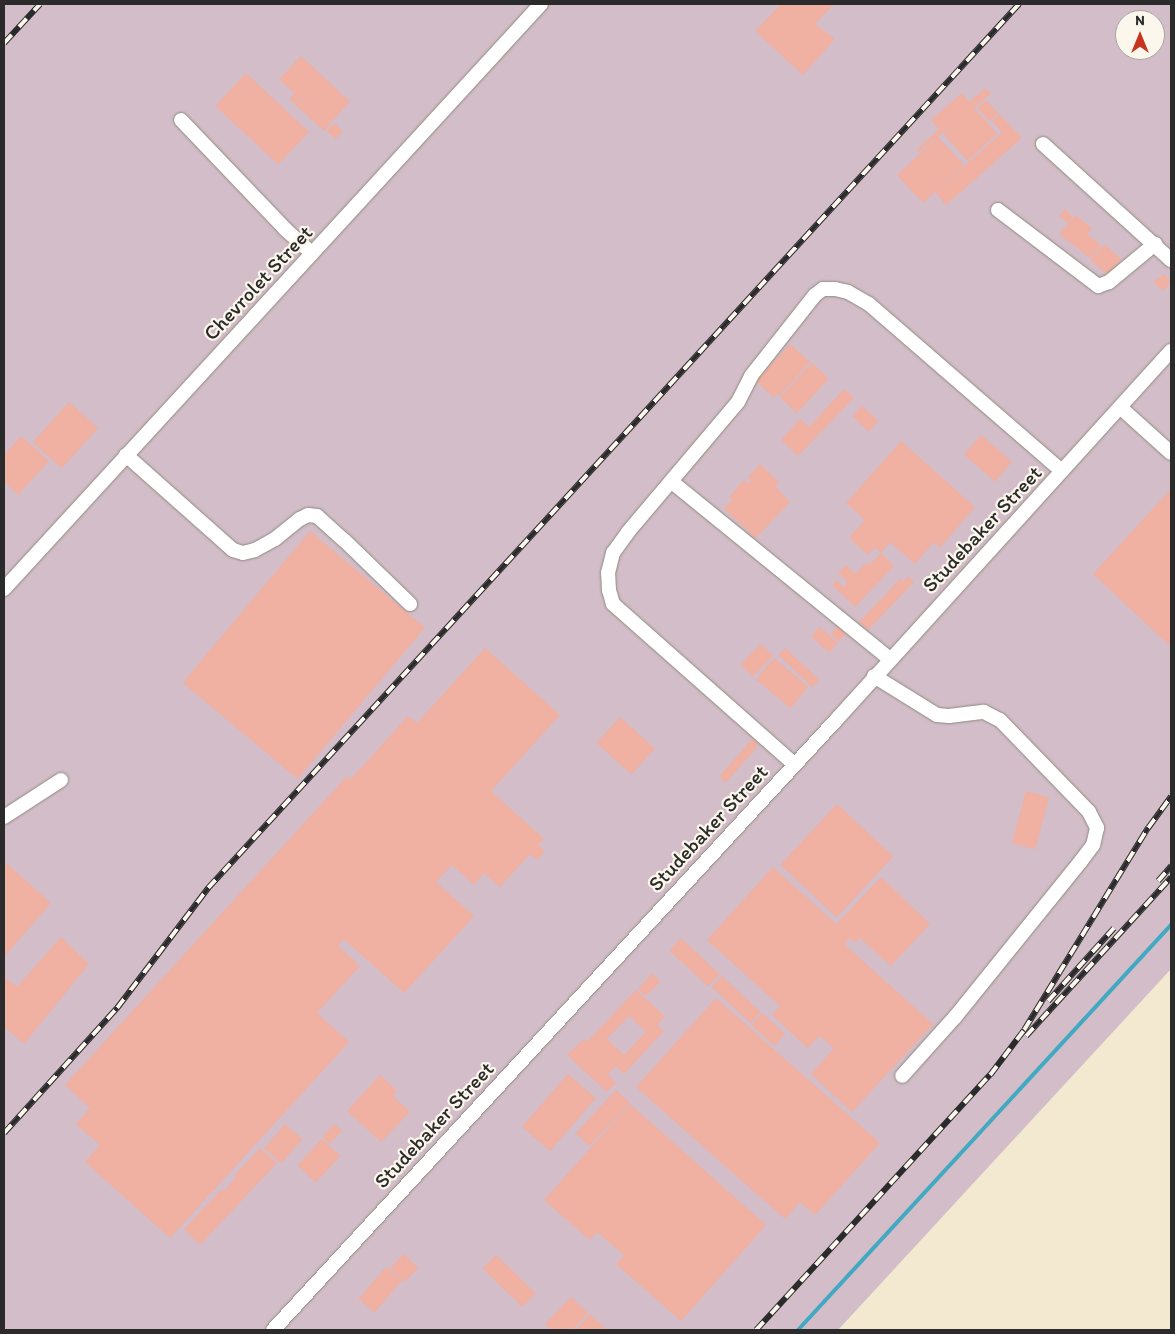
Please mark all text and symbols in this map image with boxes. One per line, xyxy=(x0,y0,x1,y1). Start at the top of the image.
north arrow xyxy=(1115,10,1165,60)
text: N xyxy=(1135,12,1145,29)
street label: Chevrolet Street xyxy=(198,220,318,346)
street label: Studebaker Street xyxy=(917,461,1047,597)
street label: Studebaker Street xyxy=(643,760,773,896)
street label: Studebaker Street xyxy=(369,1057,499,1193)

